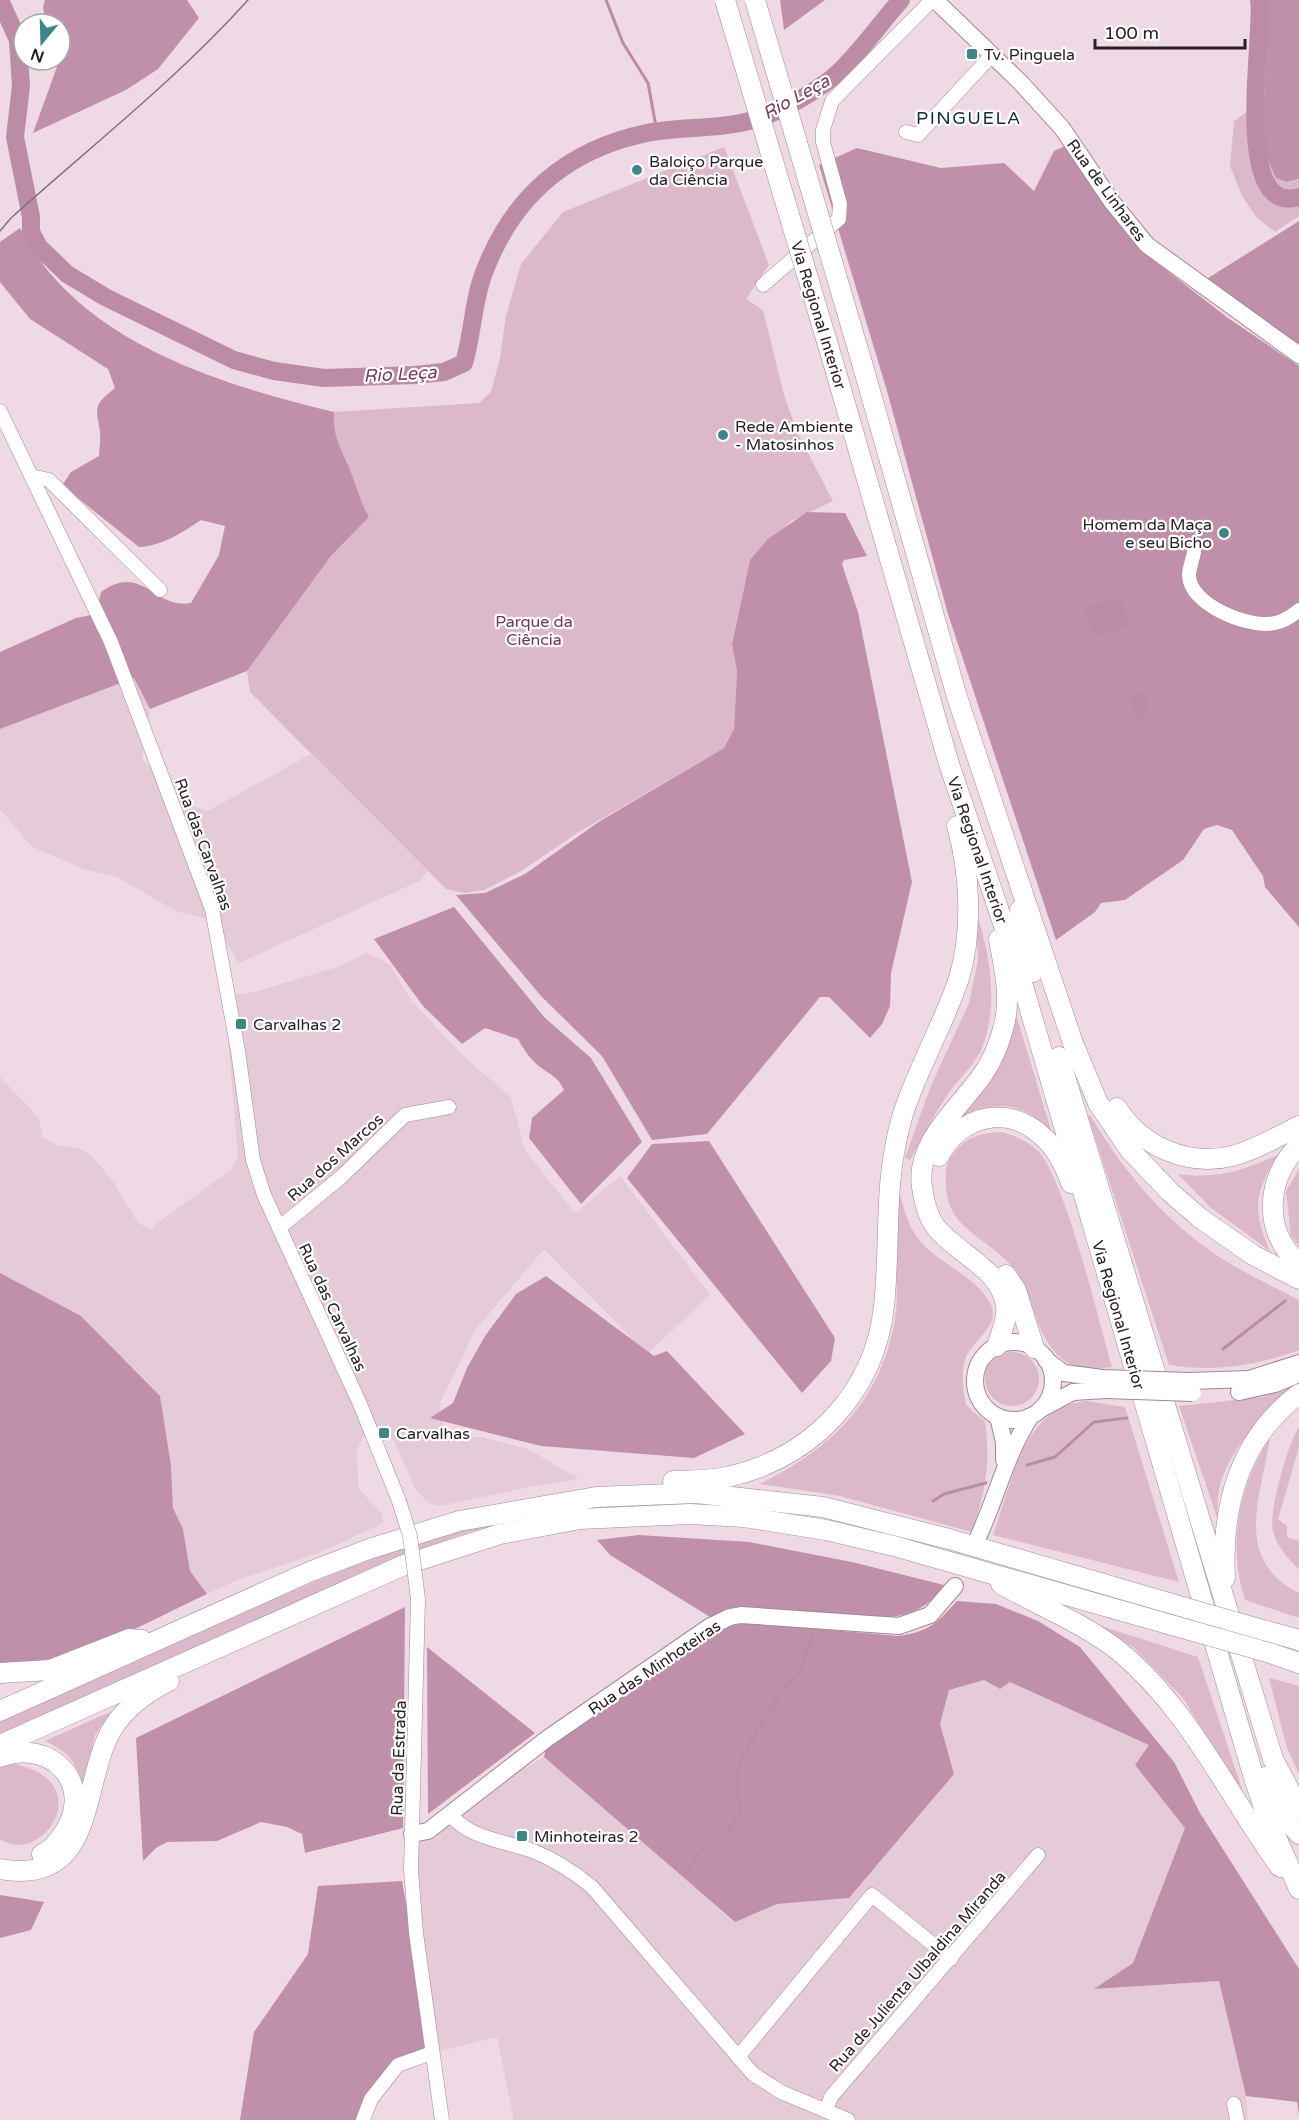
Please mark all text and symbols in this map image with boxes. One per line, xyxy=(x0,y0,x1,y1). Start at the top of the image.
north arrow xyxy=(12,12,72,72)
scale bar xyxy=(1095,12,1245,50)
text: 100 m xyxy=(1104,22,1159,44)
text: N xyxy=(28,44,47,67)
place label: Tv. Pinguela xyxy=(984,45,1075,65)
marker: Tv. Pinguela xyxy=(965,47,979,61)
water label: Rio Leça xyxy=(759,69,834,124)
district label: PINGUELA xyxy=(916,107,1022,129)
street label: Rua de Linhares xyxy=(1062,135,1150,246)
place label: Baloiço Parque da Ciência xyxy=(649,152,763,190)
marker: Baloiço Parque da Ciência xyxy=(630,163,644,177)
street label: Via Regional Interior xyxy=(786,239,850,393)
water label: Rio Leça xyxy=(363,361,438,387)
place label: Rede Ambiente - Matosinhos xyxy=(735,417,853,455)
marker: Rede Ambiente - Matosinhos xyxy=(716,428,730,442)
place label: Homem da Maça e seu Bicho xyxy=(1083,515,1212,553)
marker: Homem da Maça e seu Bicho xyxy=(1217,526,1231,540)
park label: Parque da Ciência xyxy=(495,612,573,650)
street label: Via Regional Interior xyxy=(942,774,1012,927)
street label: Rua das Carvalhas xyxy=(170,776,236,913)
place label: Carvalhas 2 xyxy=(253,1015,341,1035)
marker: Carvalhas 2 xyxy=(234,1017,248,1031)
street label: Rua dos Marcos xyxy=(284,1109,388,1206)
street label: Via Regional Interior xyxy=(1087,1238,1149,1393)
street label: Rua das Carvalhas xyxy=(294,1240,371,1375)
place label: Carvalhas xyxy=(396,1424,470,1444)
marker: Carvalhas xyxy=(377,1426,391,1440)
street label: Rua das Minhoteiras xyxy=(585,1616,725,1720)
street label: Rua da Estrada xyxy=(387,1700,411,1816)
place label: Minhoteiras 2 xyxy=(534,1827,638,1847)
marker: Minhoteiras 2 xyxy=(515,1829,529,1843)
street label: Rua de Julienta Ulbaldina Miranda xyxy=(825,1867,1011,2076)

